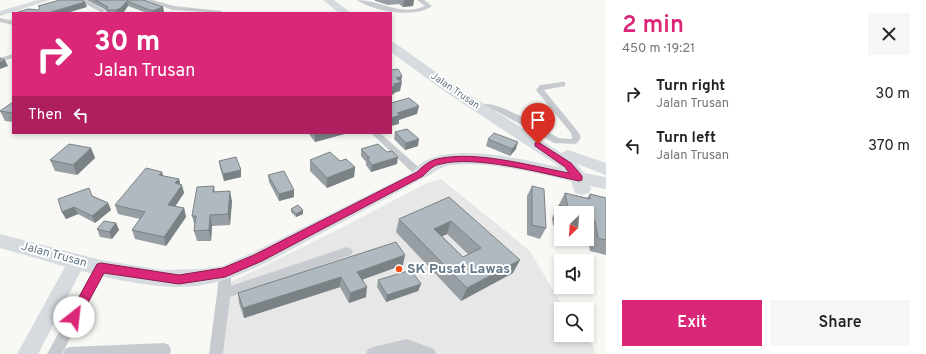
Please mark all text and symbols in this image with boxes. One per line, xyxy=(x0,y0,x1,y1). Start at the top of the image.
text: 2 min xyxy=(622,11,684,41)
button: close xyxy=(868,13,910,55)
text: 30 m xyxy=(94,25,160,61)
icon: right xyxy=(28,28,80,80)
text: 450 m · 19:21 xyxy=(622,41,695,57)
text: Jalan Trusan xyxy=(94,60,195,83)
street label: Jalan Trusan xyxy=(428,70,482,112)
text: Turn right xyxy=(656,77,725,96)
icon: right xyxy=(622,83,644,105)
text: 30 m xyxy=(875,85,910,104)
text: Jalan Trusan xyxy=(656,96,729,112)
pin xyxy=(521,103,555,144)
icon: left xyxy=(70,104,92,126)
text: Then xyxy=(28,106,62,125)
icon: arrive xyxy=(527,109,549,131)
text: Turn left xyxy=(656,129,716,148)
icon: left xyxy=(622,135,644,157)
text: 370 m xyxy=(868,137,910,156)
text: Jalan Trusan xyxy=(656,148,729,164)
north arrow xyxy=(554,206,594,246)
map controls xyxy=(554,206,594,342)
street label: Jalan Trusan xyxy=(19,239,89,271)
button: sound xyxy=(554,254,594,294)
place label: SK Pusat Lawas xyxy=(407,261,510,278)
marker: SK Pusat Lawas xyxy=(394,264,404,274)
position arrow xyxy=(53,296,95,338)
button: Exit xyxy=(622,300,762,346)
button: Share xyxy=(770,300,910,346)
button: search xyxy=(554,302,594,342)

